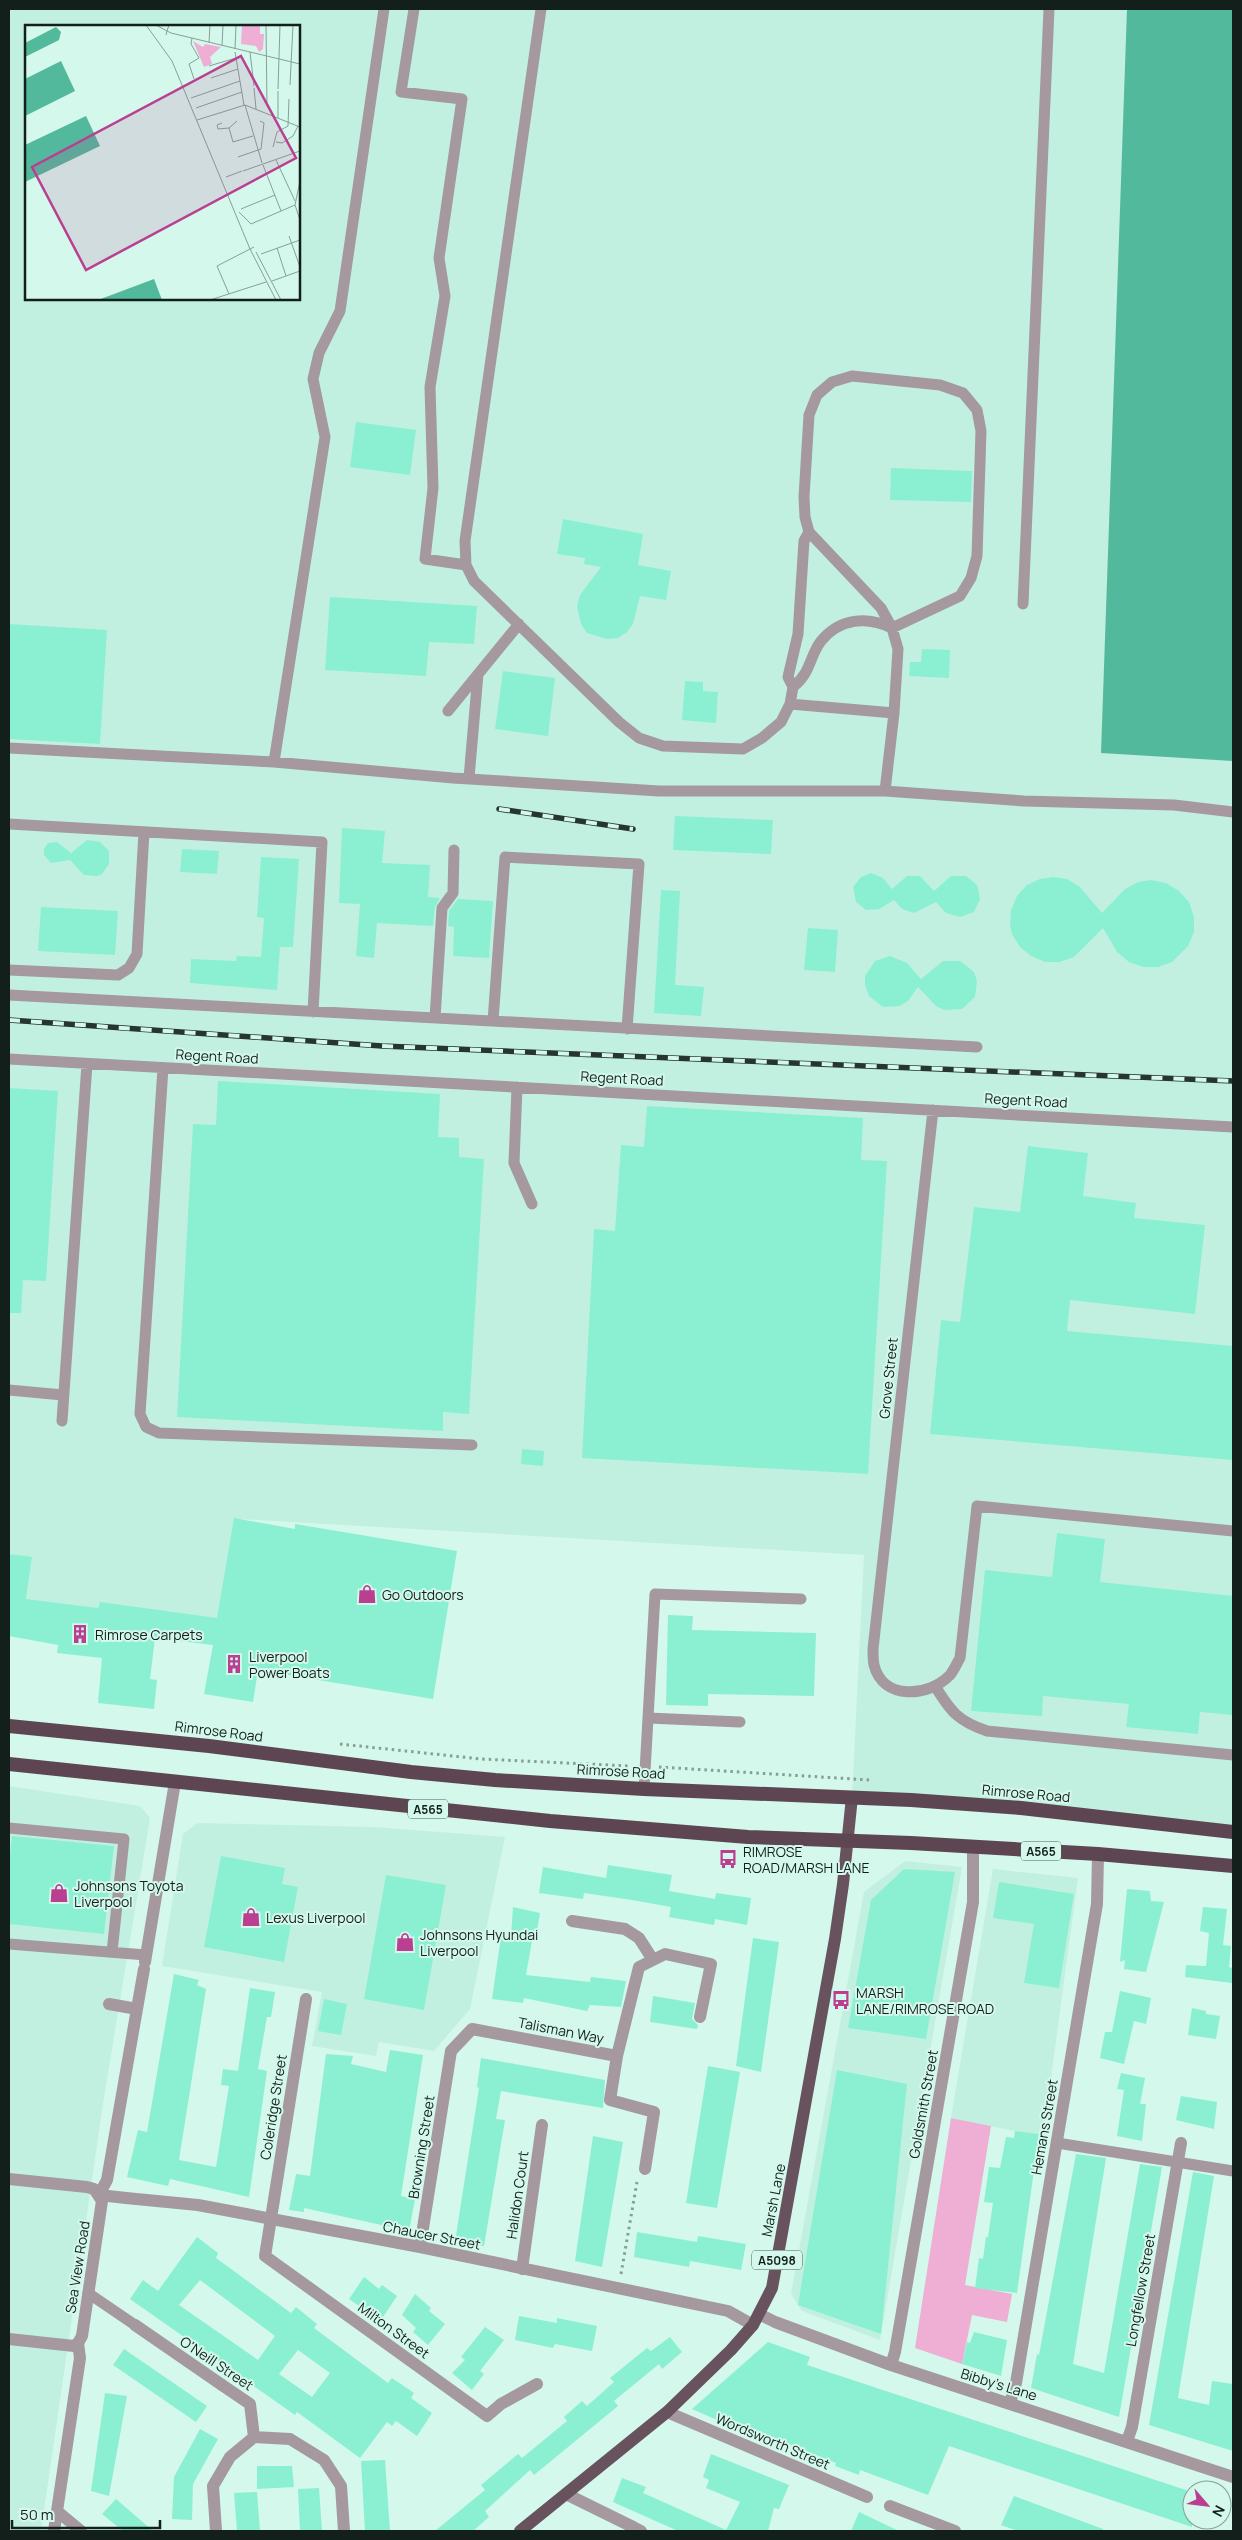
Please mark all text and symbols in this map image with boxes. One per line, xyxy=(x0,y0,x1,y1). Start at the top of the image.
inset map xyxy=(25,25,300,300)
street label: Regent Road xyxy=(175,1044,259,1068)
street label: Regent Road xyxy=(580,1066,664,1090)
street label: Regent Road xyxy=(984,1088,1068,1112)
street label: Grove Street xyxy=(874,1336,902,1420)
shop icon: Go Outdoors xyxy=(356,1583,378,1605)
place label: Go Outdoors xyxy=(382,1585,464,1604)
building icon: Rimrose Carpets xyxy=(69,1623,91,1645)
place label: Rimrose Carpets xyxy=(95,1625,203,1644)
place label: Liverpool Power Boats xyxy=(249,1647,330,1682)
building icon: Liverpool Power Boats xyxy=(223,1653,245,1675)
street label: Rimrose Road xyxy=(174,1716,264,1746)
street label: Rimrose Road xyxy=(576,1759,666,1783)
street label: Rimrose Road xyxy=(981,1780,1071,1806)
road number: A565 xyxy=(408,1800,448,1818)
place label: RIMROSE ROAD/MARSH LANE xyxy=(743,1842,869,1877)
road number: A565 xyxy=(1021,1842,1061,1860)
bus stop icon: RIMROSE ROAD/MARSH LANE xyxy=(717,1848,739,1870)
place label: Johnsons Toyota Liverpool xyxy=(74,1876,184,1911)
shop icon: Johnsons Toyota Liverpool xyxy=(48,1882,70,1904)
shop icon: Lexus Liverpool xyxy=(240,1906,262,1928)
place label: Lexus Liverpool xyxy=(266,1908,366,1927)
place label: Johnsons Hyundai Liverpool xyxy=(420,1925,538,1960)
shop icon: Johnsons Hyundai Liverpool xyxy=(394,1931,416,1953)
place label: MARSH LANE/RIMROSE ROAD xyxy=(856,1983,994,2018)
bus stop icon: MARSH LANE/RIMROSE ROAD xyxy=(830,1989,852,2011)
street label: Talisman Way xyxy=(516,2012,606,2048)
street label: Goldsmith Street xyxy=(904,2048,942,2160)
street label: Coleridge Street xyxy=(255,2052,291,2161)
street label: Hemans Street xyxy=(1026,2077,1062,2176)
street label: Browning Street xyxy=(403,2094,439,2200)
street label: Halidon Court xyxy=(501,2149,533,2240)
street label: Marsh Lane xyxy=(757,2162,789,2238)
street label: Chaucer Street xyxy=(382,2216,483,2254)
street label: Sea View Road xyxy=(60,2219,94,2315)
street label: Longfellow Street xyxy=(1121,2232,1159,2348)
road number: A5098 xyxy=(752,2250,802,2270)
street label: Milton Street xyxy=(354,2298,434,2363)
street label: O'Neill Street xyxy=(177,2331,258,2395)
street label: Bibby's Lane xyxy=(958,2363,1040,2405)
street label: Wordsworth Street xyxy=(713,2408,833,2474)
north arrow xyxy=(1182,2480,1232,2530)
scale bar xyxy=(12,2498,160,2530)
text: N xyxy=(1208,2502,1230,2520)
text: 50 m xyxy=(20,2504,54,2525)

